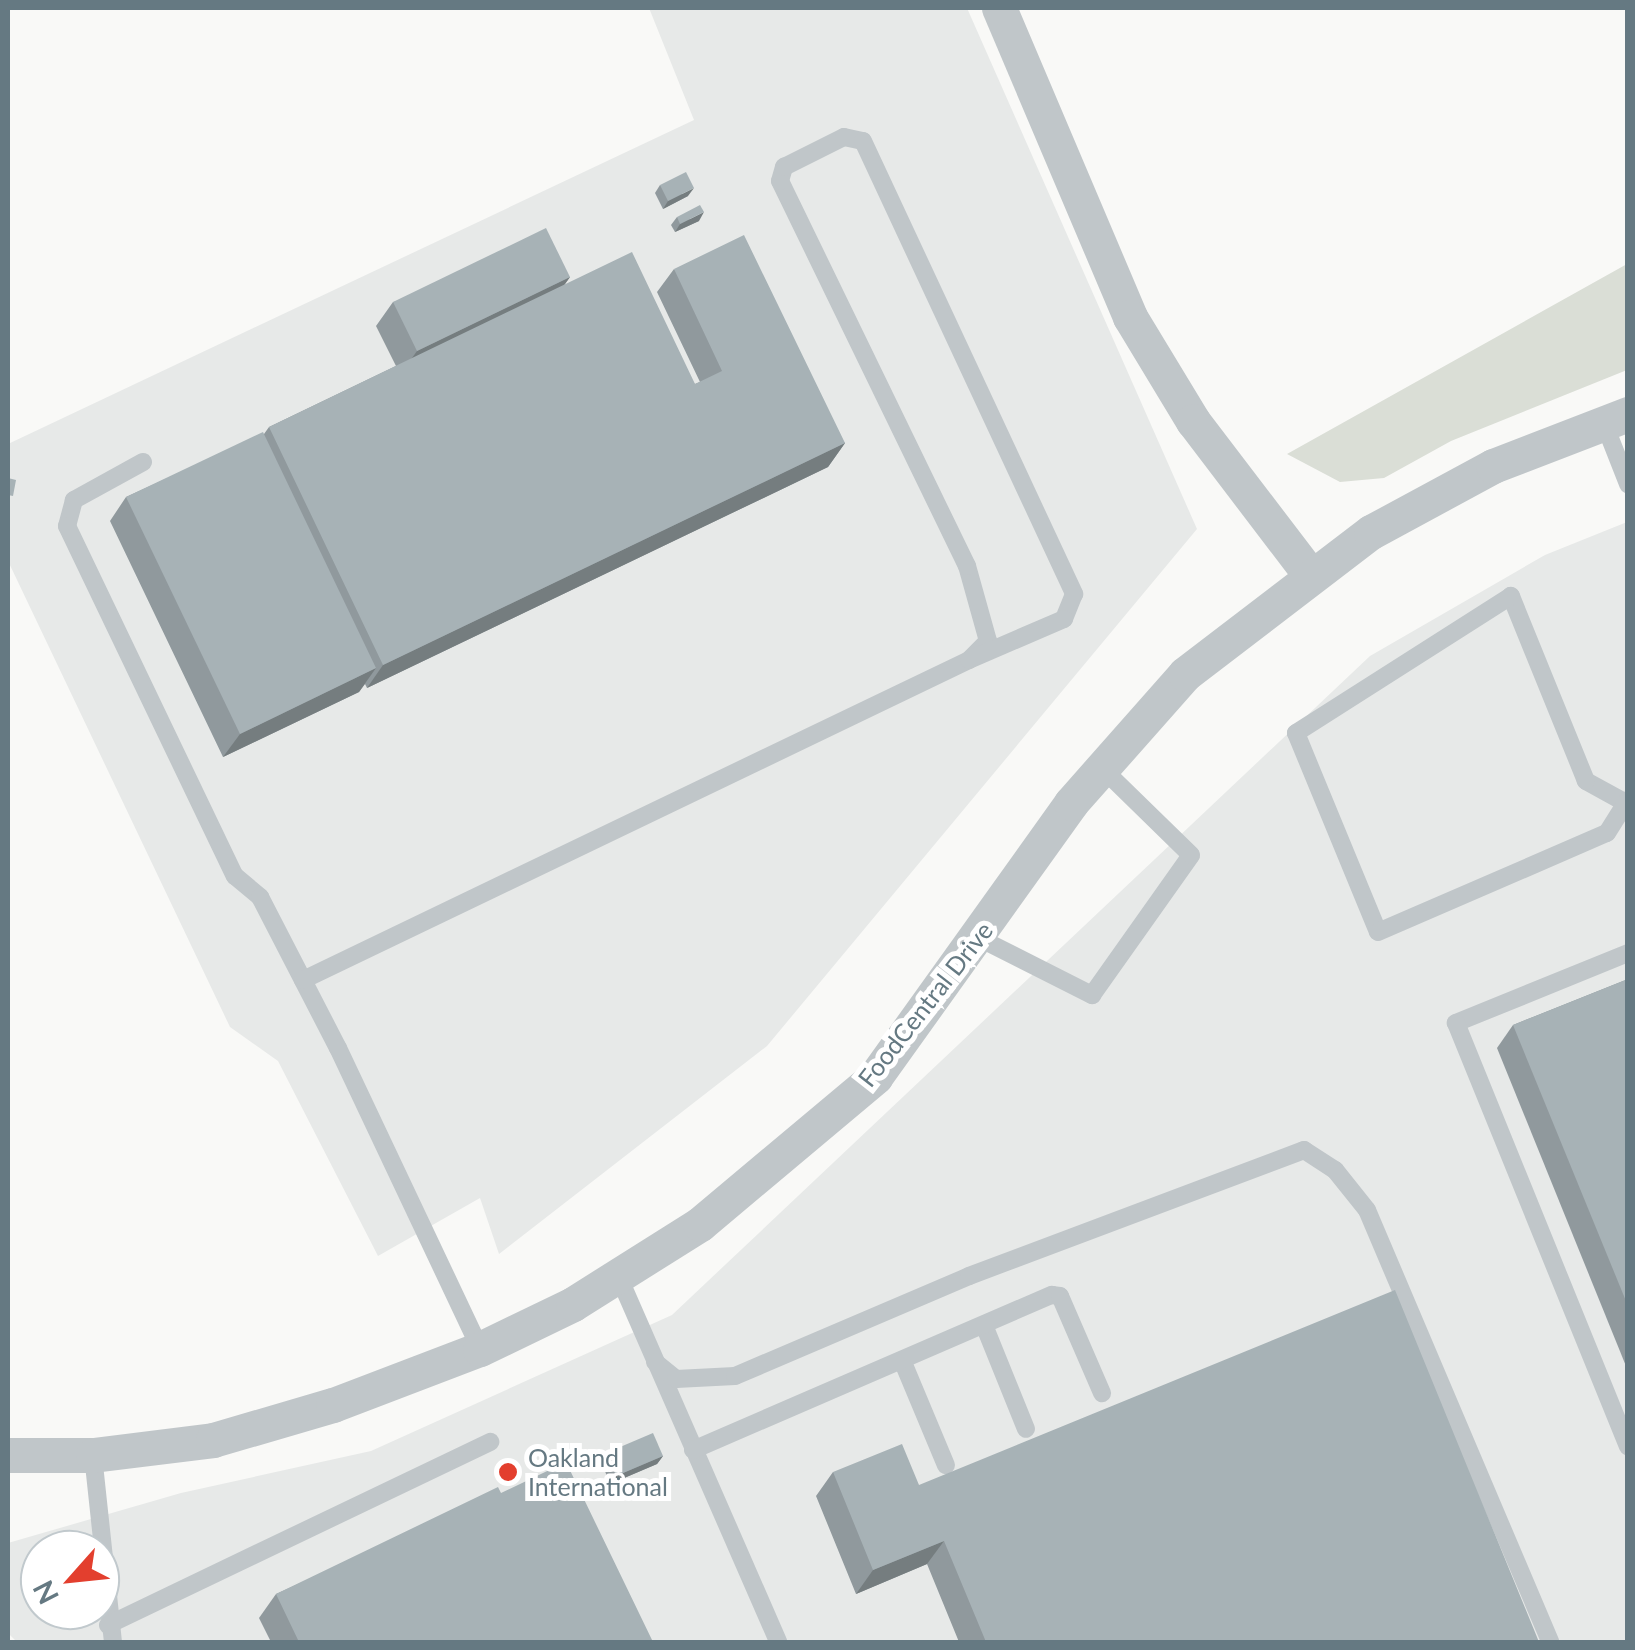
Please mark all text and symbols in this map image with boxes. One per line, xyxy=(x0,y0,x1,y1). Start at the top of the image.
street label: FoodCentral Drive xyxy=(851,916,999,1092)
place label: Oakland International xyxy=(528,1443,668,1502)
marker: Oakland International xyxy=(497,1461,519,1483)
north arrow xyxy=(20,1530,120,1630)
text: N xyxy=(25,1575,65,1610)

